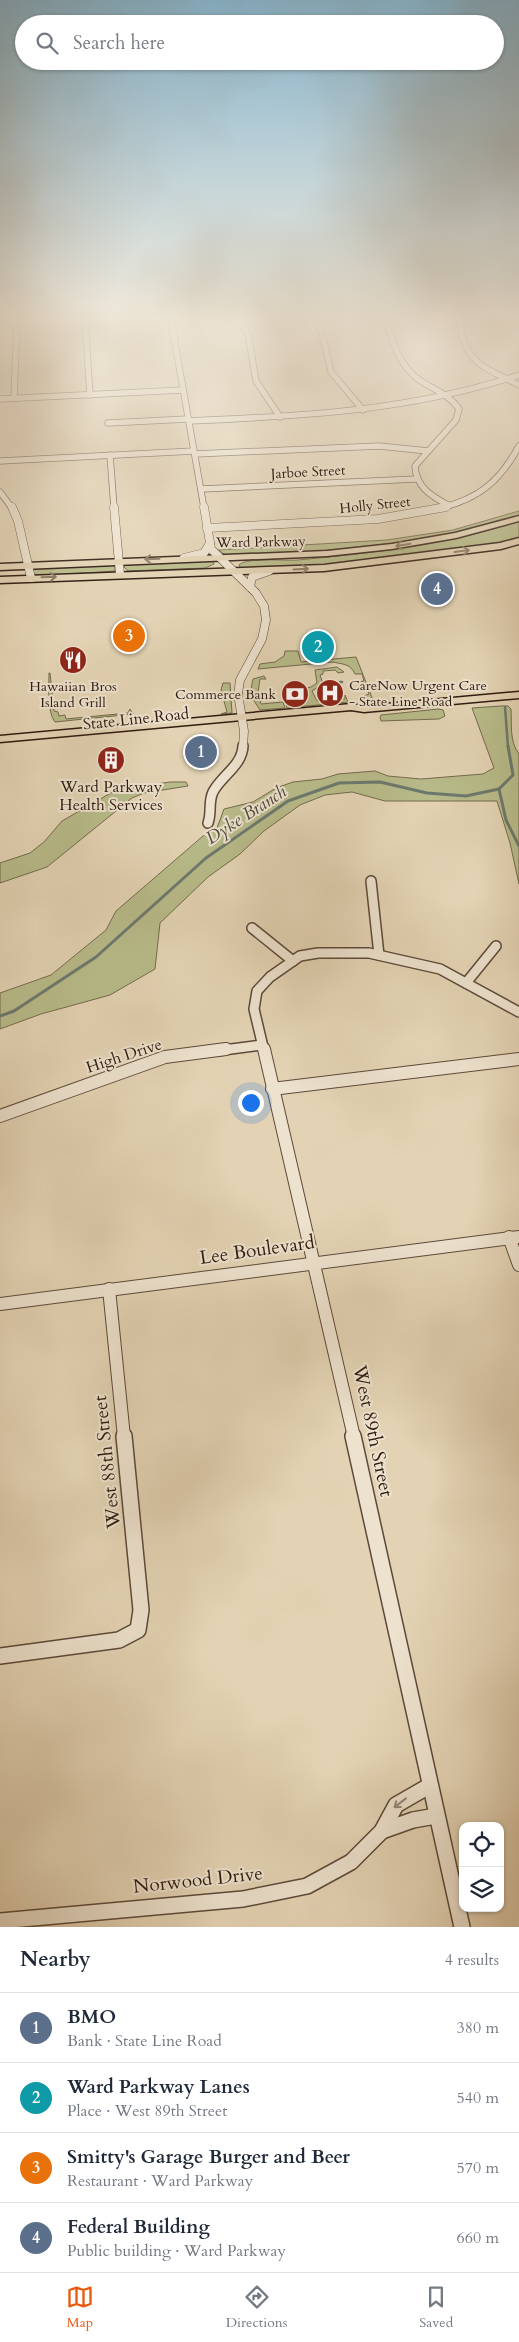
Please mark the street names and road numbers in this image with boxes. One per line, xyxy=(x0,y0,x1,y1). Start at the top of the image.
street label: Jarboe Street xyxy=(268,461,346,484)
street label: Holly Street xyxy=(339,492,412,518)
street label: Ward Parkway xyxy=(215,532,306,552)
street label: State Line Road xyxy=(82,702,191,736)
street label: High Drive xyxy=(83,1033,165,1079)
street label: Lee Boulevard xyxy=(198,1229,316,1271)
street label: West 89th Street xyxy=(346,1362,400,1499)
street label: West 88th Street xyxy=(87,1394,127,1531)
street label: Norwood Drive xyxy=(132,1860,264,1900)

